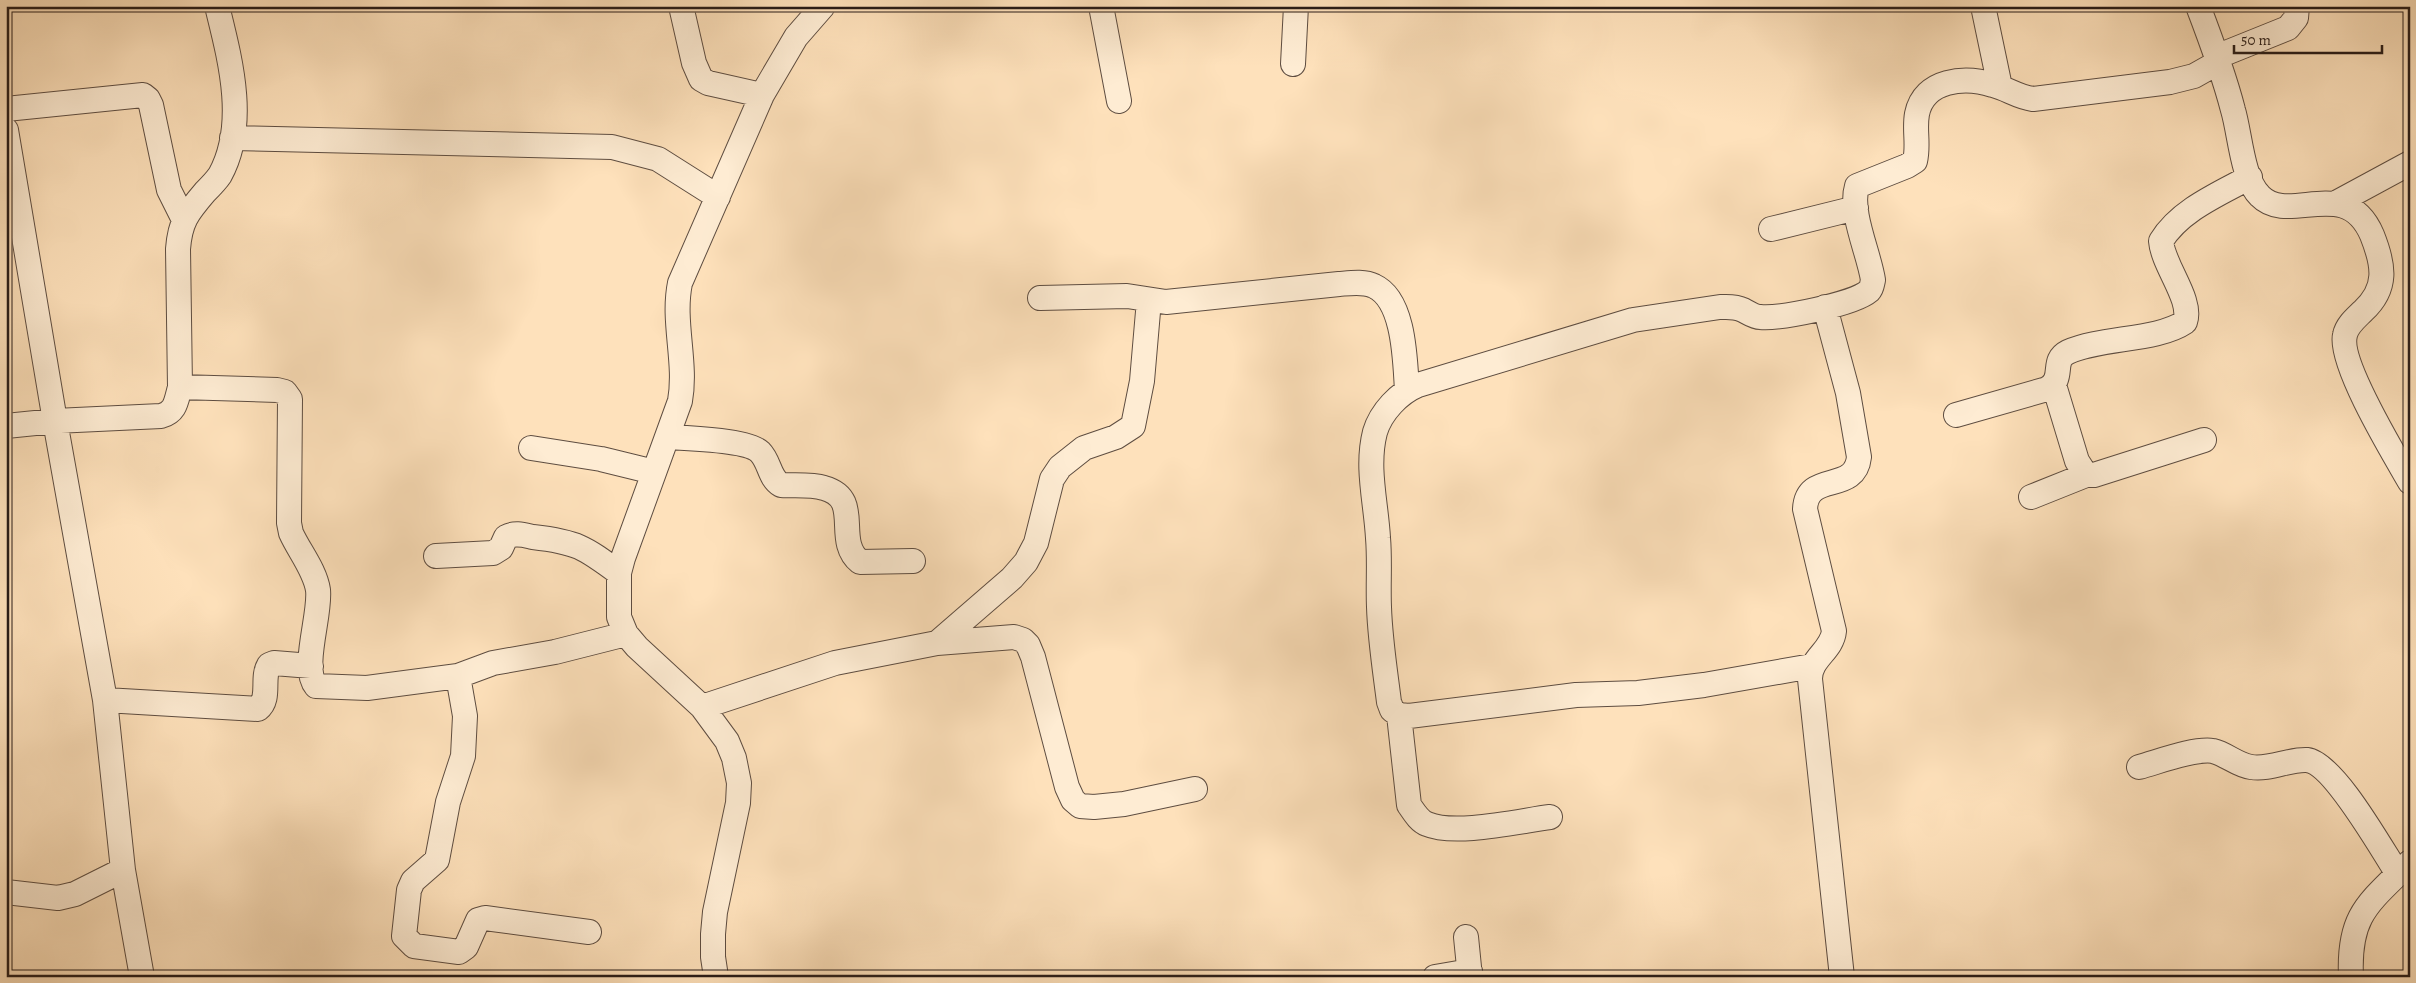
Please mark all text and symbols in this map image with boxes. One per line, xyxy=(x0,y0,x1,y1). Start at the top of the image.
scale bar xyxy=(2234,22,2381,54)
text: 50 m xyxy=(2241,30,2271,50)

